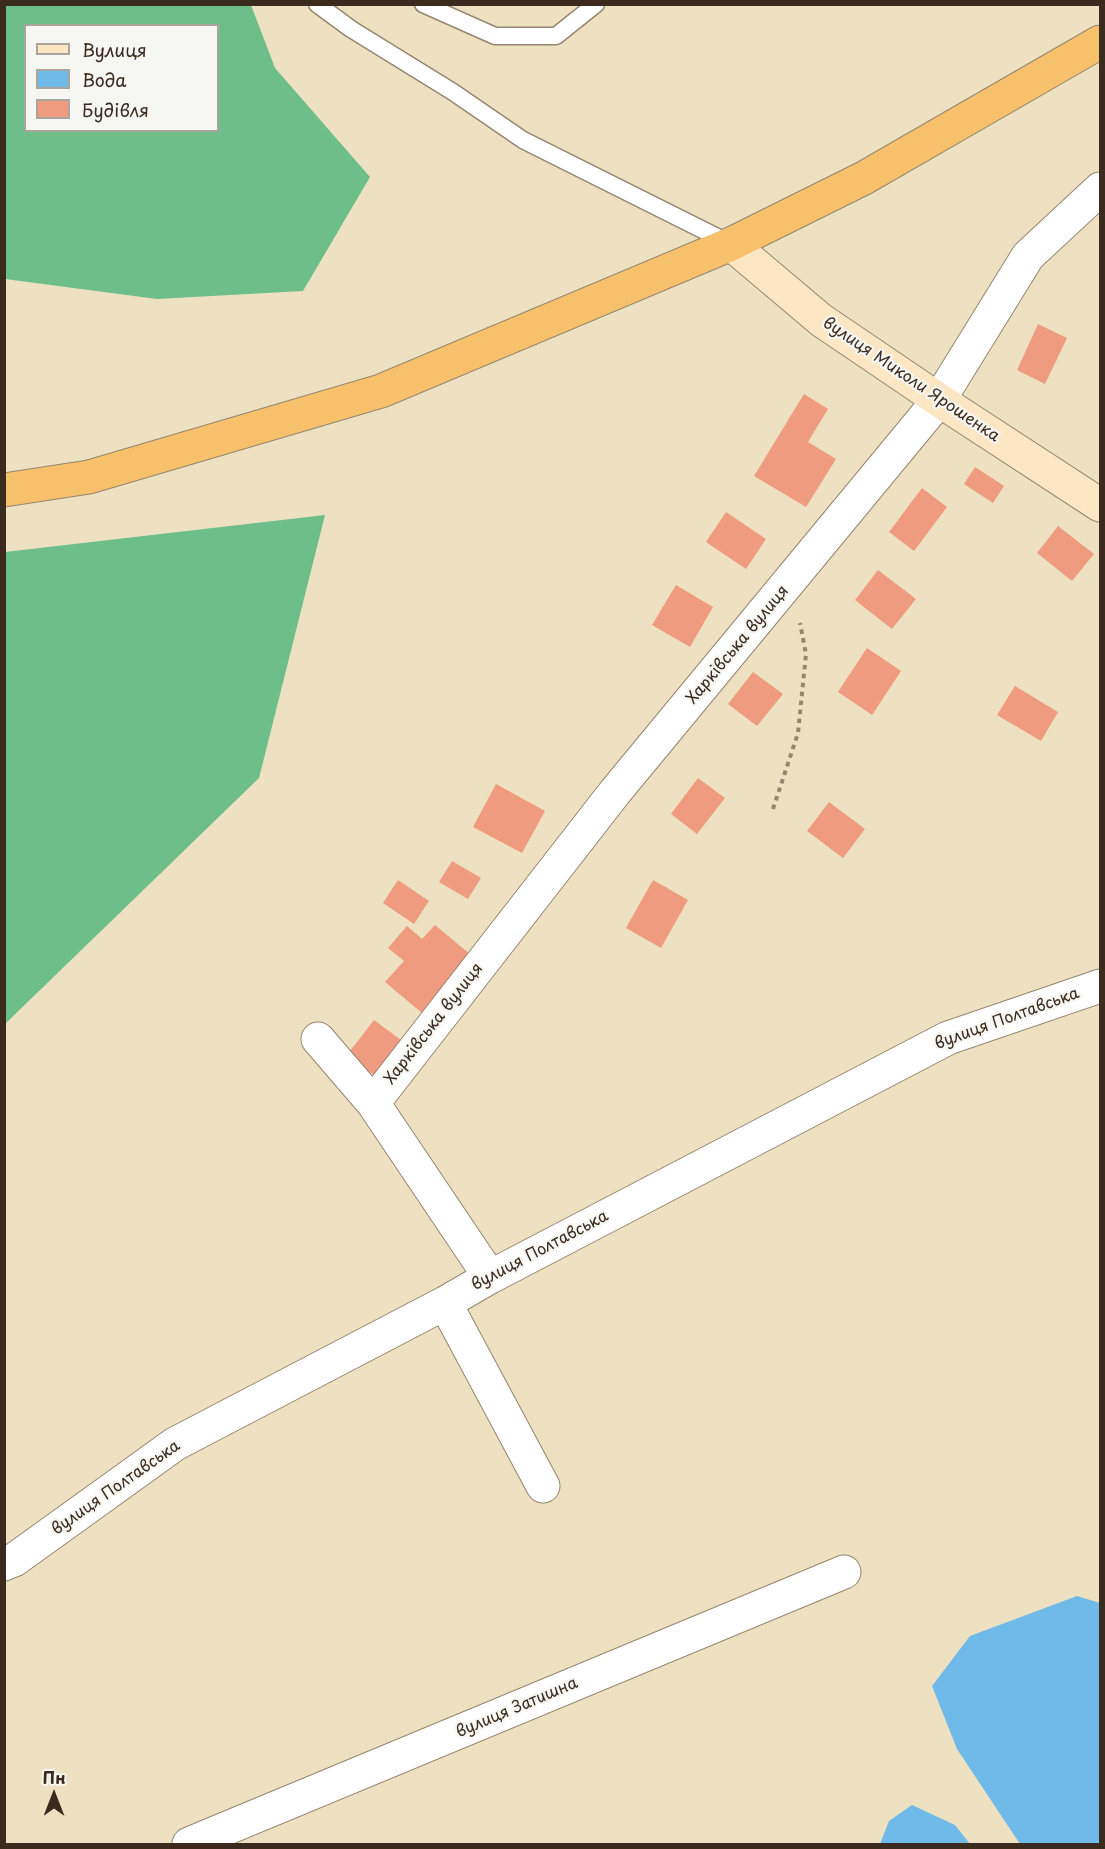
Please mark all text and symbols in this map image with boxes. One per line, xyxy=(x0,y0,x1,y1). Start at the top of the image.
legend xyxy=(24,24,219,132)
text: Вулиця xyxy=(82,36,147,63)
text: Вода xyxy=(82,66,127,93)
text: Будівля xyxy=(82,96,149,123)
street label: вулиця Миколи Ярошенка xyxy=(819,314,1003,446)
street label: Харківська вулиця xyxy=(683,582,793,708)
street label: Харківська вулиця xyxy=(381,960,487,1088)
street label: вулиця Полтавська xyxy=(932,984,1082,1054)
street label: вулиця Полтавська xyxy=(468,1207,612,1295)
street label: вулиця Полтавська xyxy=(48,1437,184,1539)
street label: вулиця Затишна xyxy=(453,1674,581,1742)
north arrow xyxy=(24,1765,84,1825)
text: Пн xyxy=(42,1765,66,1789)

